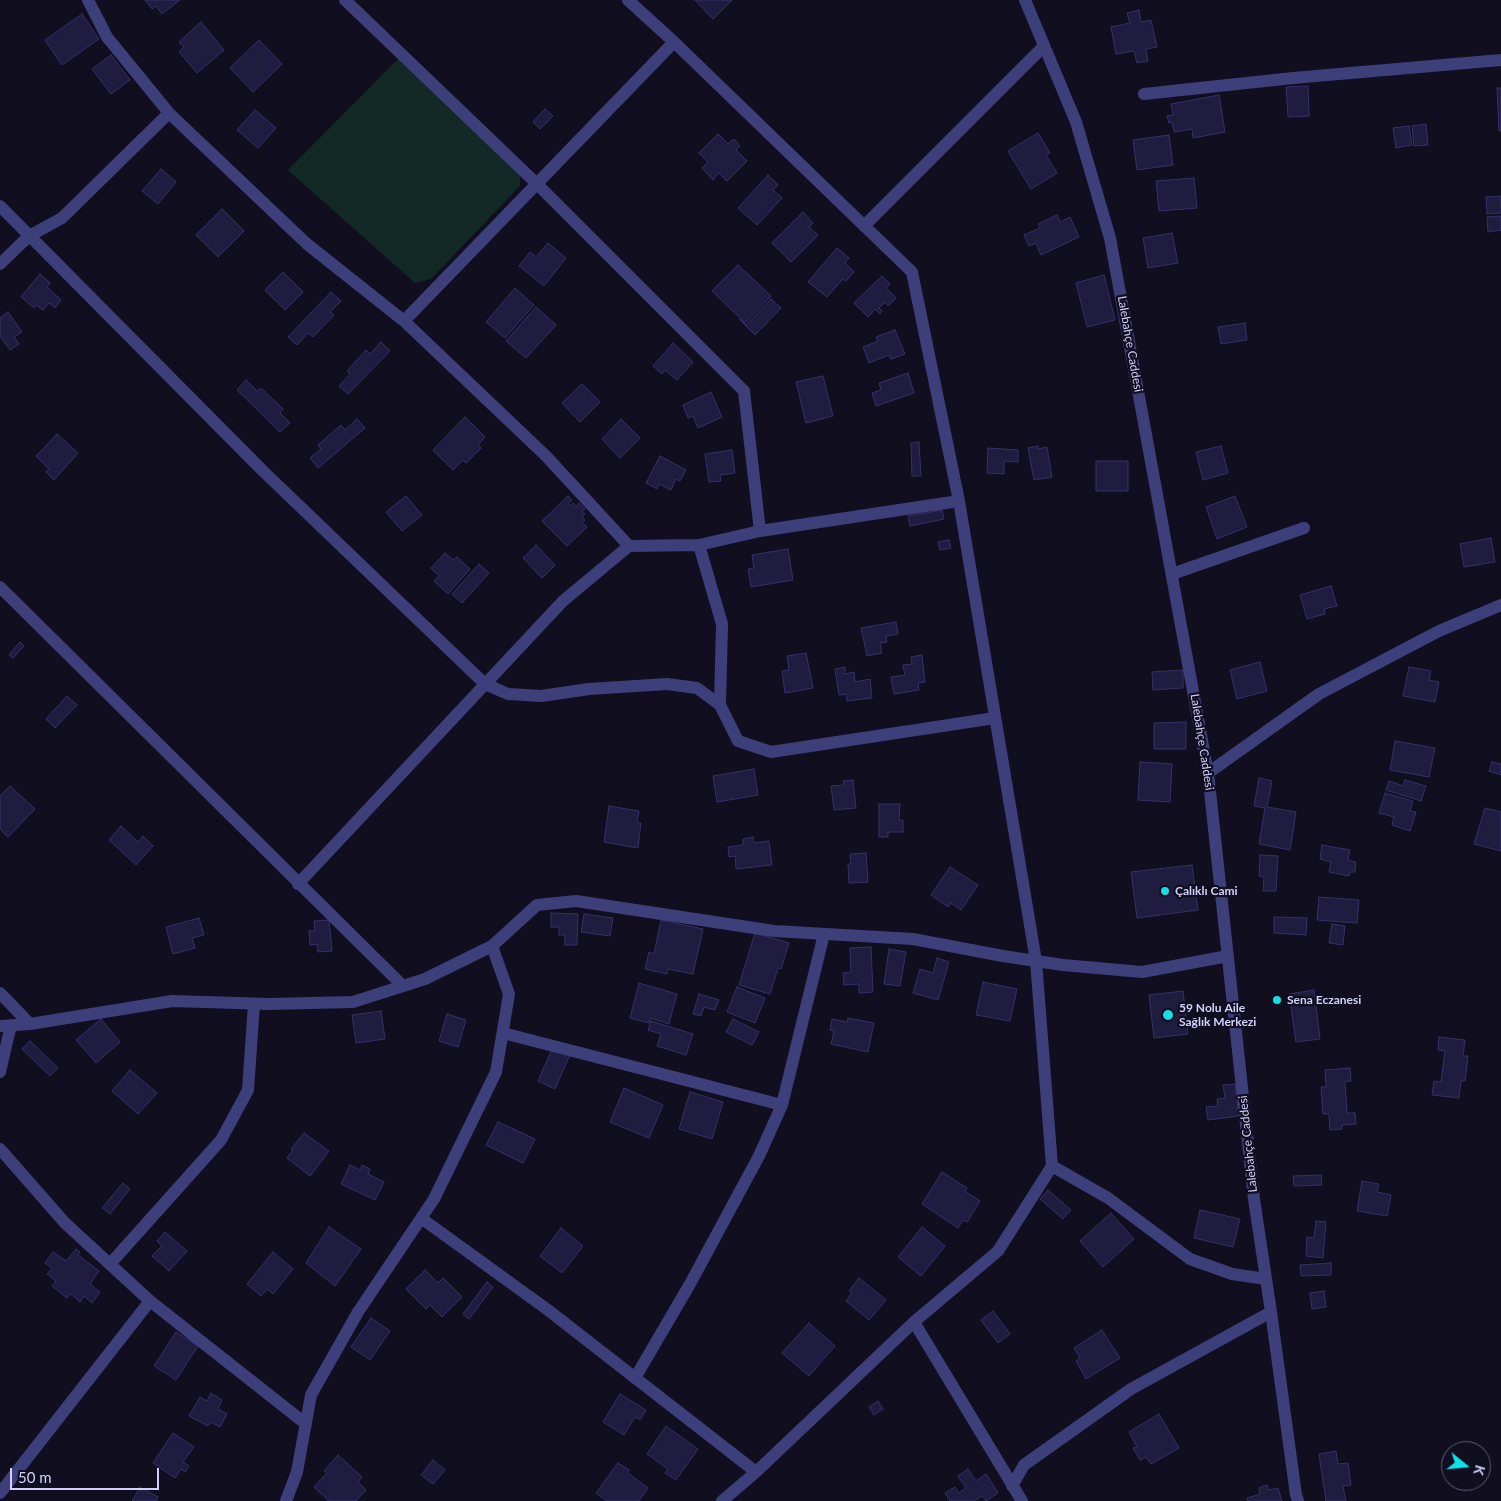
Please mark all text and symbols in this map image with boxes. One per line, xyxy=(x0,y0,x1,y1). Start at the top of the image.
street label: Lalebahçe Caddesi xyxy=(1114,295,1146,393)
street label: Lalebahçe Caddesi xyxy=(1187,693,1217,791)
place label: Çalıklı Cami xyxy=(1175,884,1238,898)
marker: Çalıklı Cami xyxy=(1159,885,1171,897)
place label: Sena Eczanesi xyxy=(1287,993,1361,1007)
marker: Sena Eczanesi xyxy=(1271,994,1283,1006)
place label: 59 Nolu Aile Sağlık Merkezi xyxy=(1179,1001,1256,1029)
marker: 59 Nolu Aile Sağlık Merkezi xyxy=(1161,1008,1175,1022)
street label: Lalebahçe Caddesi xyxy=(1236,1095,1260,1193)
north arrow xyxy=(1441,1441,1491,1491)
scale bar xyxy=(12,1458,161,1490)
text: K xyxy=(1470,1463,1489,1477)
text: 50 m xyxy=(18,1468,52,1486)

